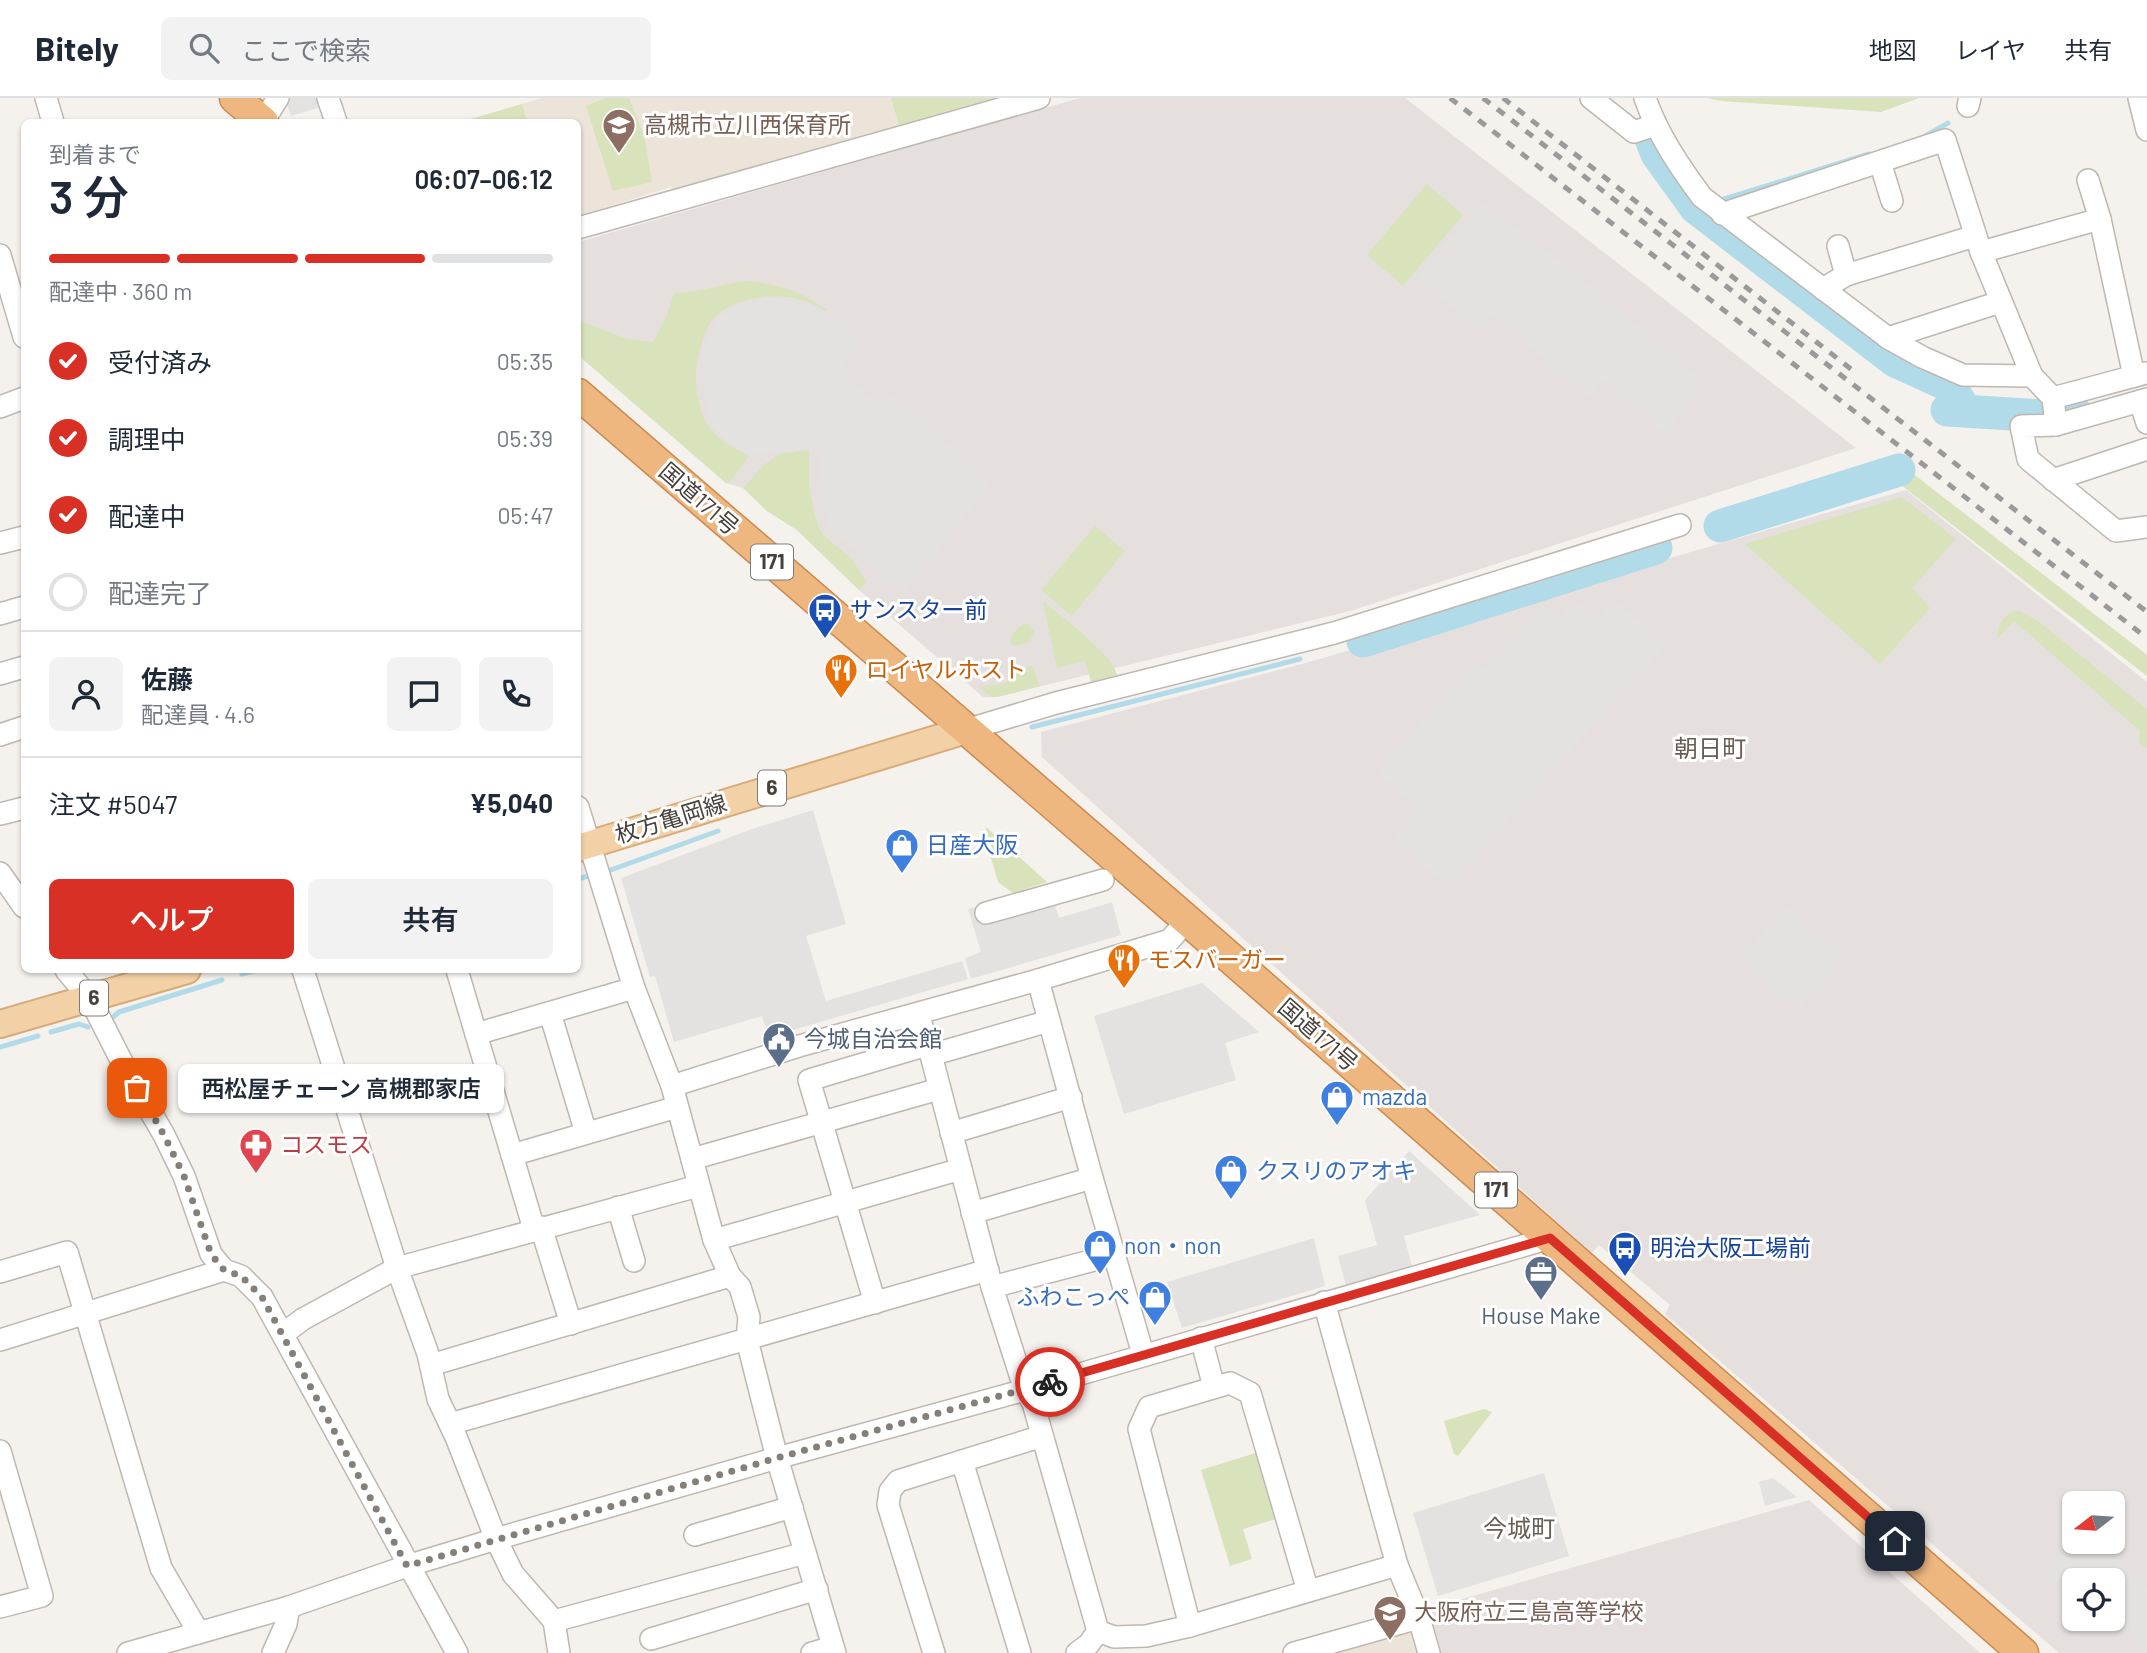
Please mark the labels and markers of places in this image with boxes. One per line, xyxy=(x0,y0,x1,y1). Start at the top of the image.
school or university icon: 高槻市立川西保育所 xyxy=(600,106,638,155)
place label: 高槻市立川西保育所 xyxy=(644,110,851,138)
bus stop icon: サンスター前 xyxy=(806,591,844,640)
place label: サンスター前 xyxy=(850,595,988,623)
restaurant icon: ロイヤルホスト xyxy=(822,651,860,700)
place label: ロイヤルホスト xyxy=(866,655,1026,683)
shop icon: 日産大阪 xyxy=(883,826,921,875)
place label: 日産大阪 xyxy=(926,830,1018,858)
restaurant icon: モスバーガー xyxy=(1105,941,1143,990)
place label: モスバーガー xyxy=(1148,945,1286,973)
public building icon: 今城自治会館 xyxy=(760,1020,798,1069)
place label: 今城自治会館 xyxy=(804,1024,942,1052)
pin xyxy=(107,1058,167,1118)
callout: 西松屋チェーン 高槻郡家店 xyxy=(179,1063,504,1112)
shop icon: mazda xyxy=(1318,1078,1356,1127)
place label: mazda xyxy=(1362,1082,1427,1110)
pharmacy icon: コスモス xyxy=(237,1126,275,1175)
place label: コスモス xyxy=(280,1130,372,1158)
shop icon: クスリのアオキ xyxy=(1212,1152,1250,1201)
place label: クスリのアオキ xyxy=(1256,1156,1416,1184)
shop icon: non・non xyxy=(1081,1227,1119,1276)
bus stop icon: 明治大阪工場前 xyxy=(1606,1229,1644,1278)
place label: non・non xyxy=(1124,1231,1221,1259)
place label: 明治大阪工場前 xyxy=(1650,1233,1811,1261)
office icon: House Make xyxy=(1522,1253,1560,1302)
shop icon: ふわこっぺ xyxy=(1136,1278,1174,1327)
place label: ふわこっぺ xyxy=(1017,1282,1130,1310)
place label: House Make xyxy=(1481,1301,1601,1329)
pin xyxy=(1865,1511,1925,1571)
school or university icon: 大阪府立三島高等学校 xyxy=(1371,1593,1409,1642)
place label: 大阪府立三島高等学校 xyxy=(1414,1597,1644,1625)

